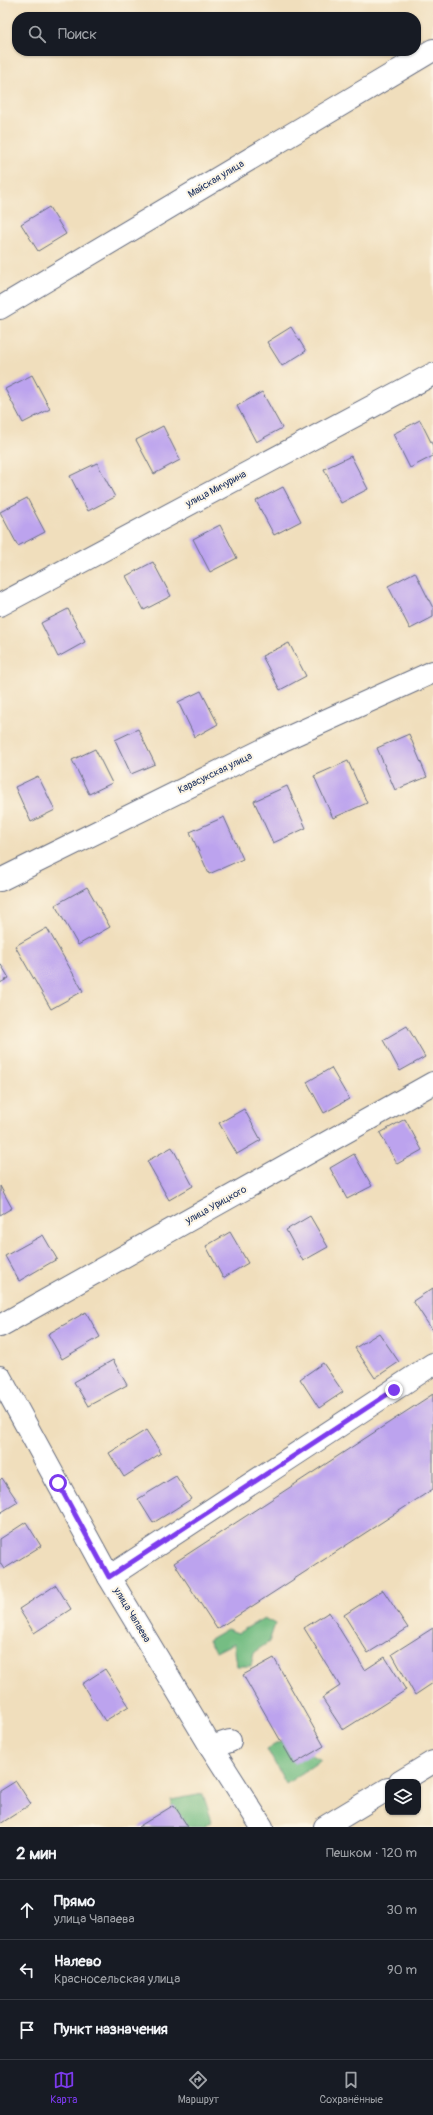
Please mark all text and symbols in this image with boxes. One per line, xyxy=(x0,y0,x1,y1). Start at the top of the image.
search box xyxy=(12,12,421,56)
icon: search xyxy=(26,23,48,45)
text: Поиск xyxy=(58,25,97,44)
street label: Майская улица xyxy=(186,157,247,200)
street label: улица Мичурина xyxy=(183,468,249,510)
street label: Карасукская улица xyxy=(176,750,254,796)
street label: улица Урицкого xyxy=(183,1183,249,1227)
route end xyxy=(385,1381,403,1399)
route start xyxy=(49,1474,67,1492)
street label: улица Чапаева xyxy=(110,1584,153,1645)
map controls xyxy=(385,1779,421,1815)
button: layers xyxy=(385,1779,421,1815)
text: 2 мин xyxy=(16,1843,56,1864)
text: Пешком · 120 m xyxy=(326,1845,417,1861)
text: Прямо xyxy=(54,1892,95,1911)
icon: ahead xyxy=(16,1899,38,1921)
text: 30 m xyxy=(387,1902,417,1918)
text: улица Чапаева xyxy=(54,1911,135,1927)
text: Налево xyxy=(54,1952,101,1971)
icon: left xyxy=(16,1959,38,1981)
text: 90 m xyxy=(387,1962,417,1978)
text: Красносельская улица xyxy=(54,1971,180,1987)
icon: arrive xyxy=(16,2019,38,2041)
text: Пункт назначения xyxy=(54,2020,168,2039)
tab: Карта xyxy=(50,2069,77,2106)
tab: Маршрут xyxy=(178,2069,219,2106)
tab: Сохранённые xyxy=(319,2069,383,2106)

